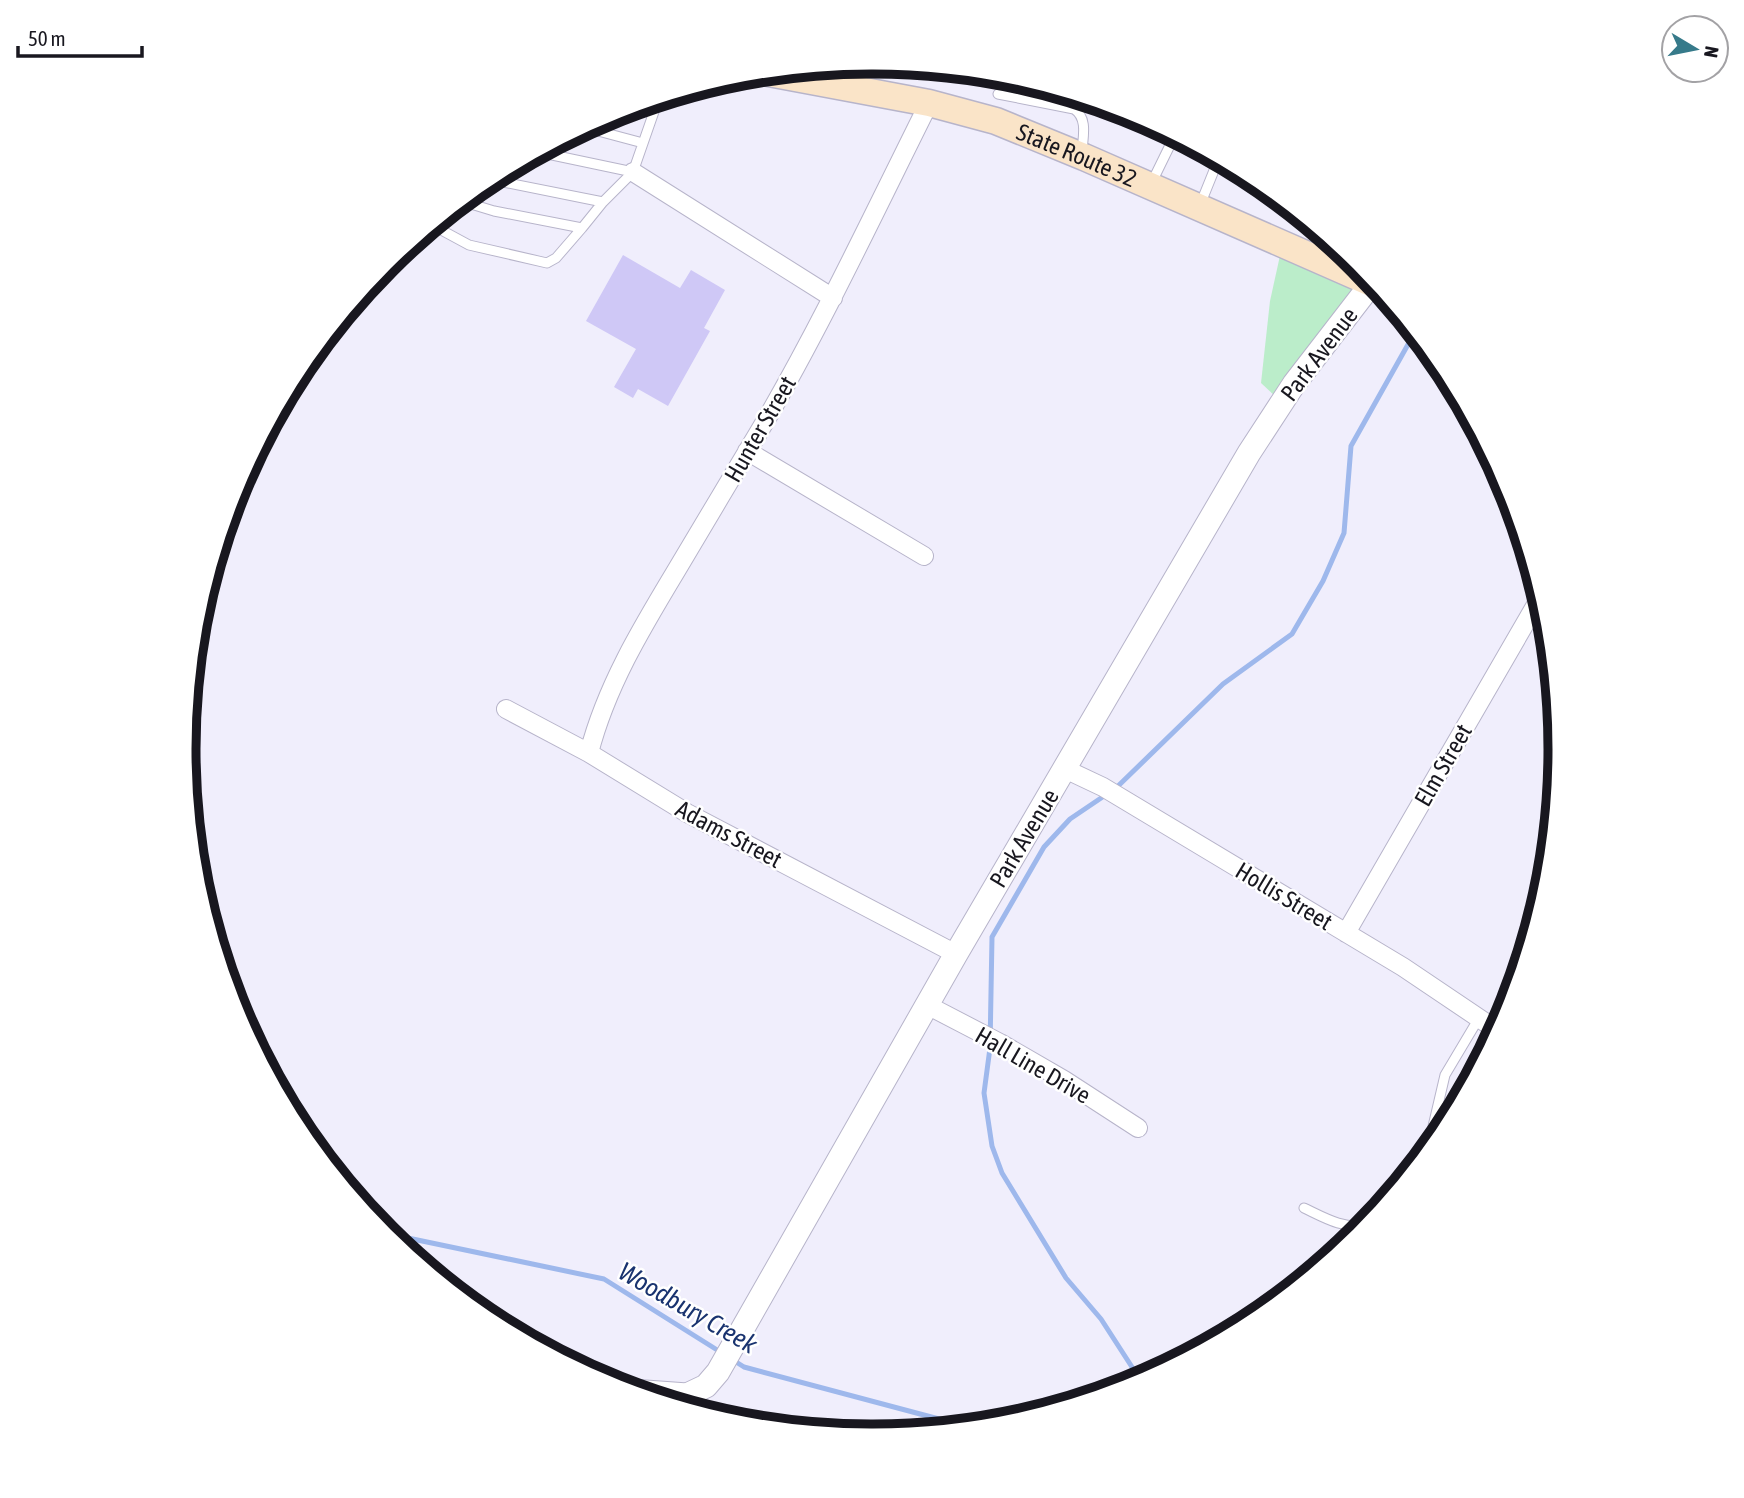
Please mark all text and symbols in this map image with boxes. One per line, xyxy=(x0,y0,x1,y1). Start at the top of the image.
scale bar xyxy=(18,14,142,58)
north arrow xyxy=(1660,14,1730,84)
text: 50 m xyxy=(28,26,66,50)
text: N xyxy=(1700,45,1724,59)
street label: State Route 32 xyxy=(1013,118,1141,192)
street label: Park Avenue xyxy=(1275,302,1363,406)
street label: Hunter Street xyxy=(719,371,801,487)
street label: Elm Street xyxy=(1409,719,1477,811)
street label: Park Avenue xyxy=(984,784,1064,892)
street label: Adams Street xyxy=(671,795,787,873)
street label: Hollis Street xyxy=(1231,857,1337,935)
street label: Hall Line Drive xyxy=(971,1021,1095,1109)
water label: Woodbury Creek xyxy=(613,1256,763,1360)

